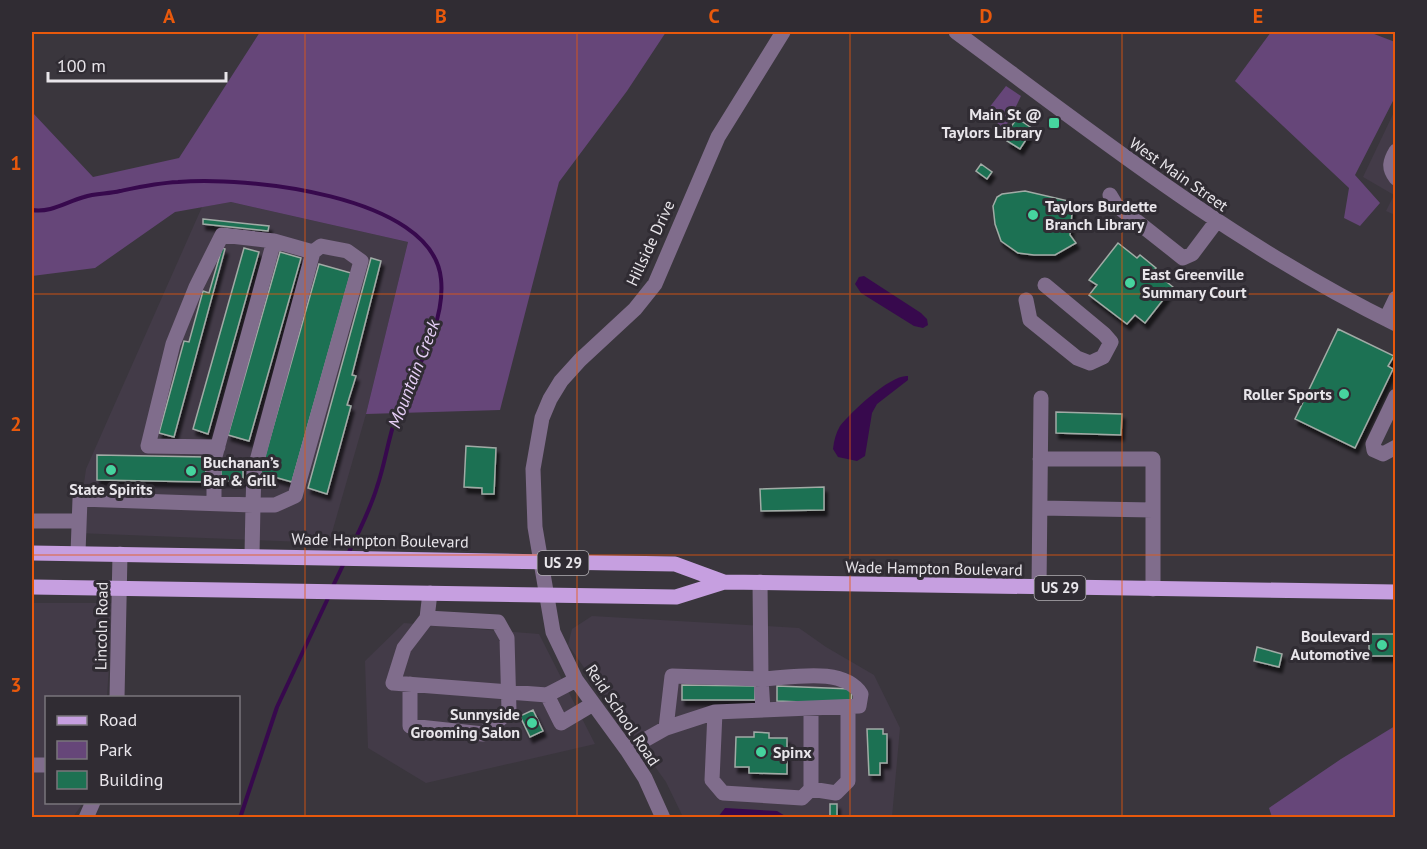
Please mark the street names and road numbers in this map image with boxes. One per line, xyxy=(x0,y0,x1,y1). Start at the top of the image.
street label: West Main Street xyxy=(1126,133,1233,216)
street label: Hillside Drive xyxy=(621,197,679,289)
street label: Wade Hampton Boulevard xyxy=(291,528,469,552)
road number: US 29 xyxy=(538,551,588,575)
street label: Wade Hampton Boulevard xyxy=(845,556,1023,580)
road number: US 29 xyxy=(1034,576,1086,600)
street label: Lincoln Road xyxy=(90,582,112,670)
street label: Reid School Road xyxy=(582,660,664,770)

